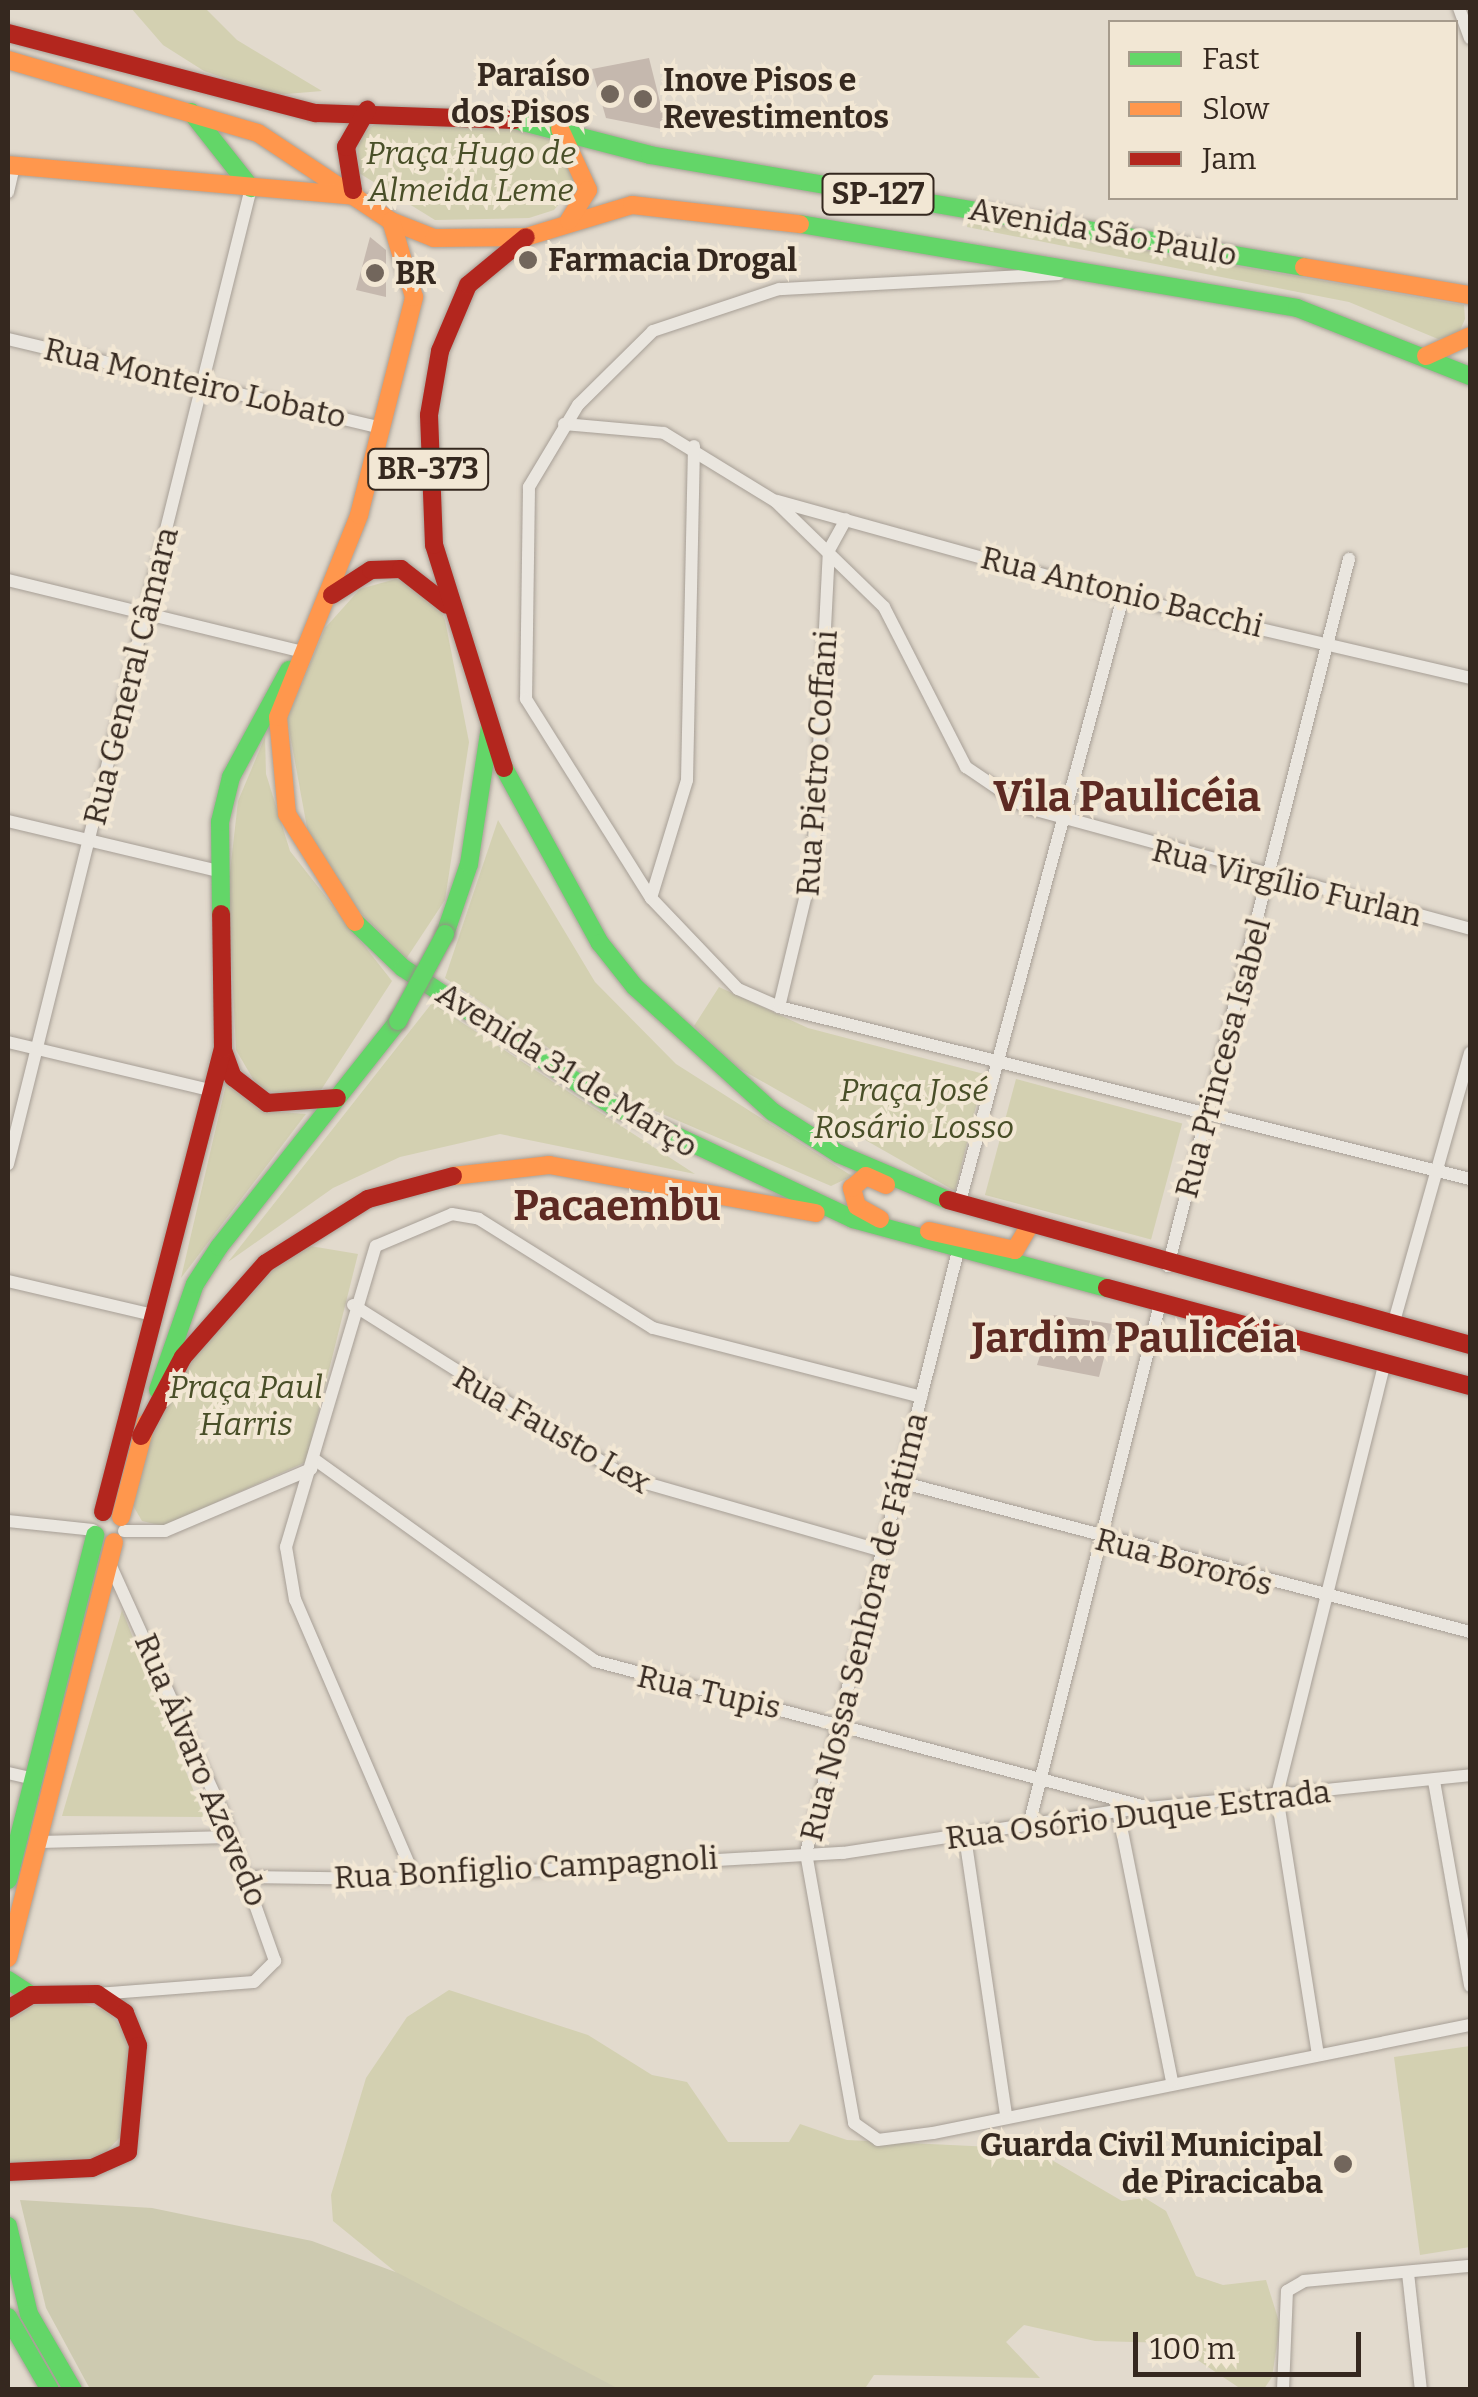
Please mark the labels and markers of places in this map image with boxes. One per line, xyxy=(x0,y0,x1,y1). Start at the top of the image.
place label: Paraíso dos Pisos xyxy=(451,57,590,132)
place label: Inove Pisos e Revestimentos xyxy=(663,62,889,137)
marker: Paraíso dos Pisos xyxy=(599,83,621,105)
marker: Inove Pisos e Revestimentos xyxy=(632,88,654,110)
place label: Farmacia Drogal xyxy=(548,241,797,279)
marker: Farmacia Drogal xyxy=(517,249,539,271)
place label: BR xyxy=(395,254,436,292)
marker: BR xyxy=(364,262,386,284)
place label: Guarda Civil Municipal de Piracicaba xyxy=(980,2127,1323,2202)
marker: Guarda Civil Municipal de Piracicaba xyxy=(1332,2153,1354,2175)

